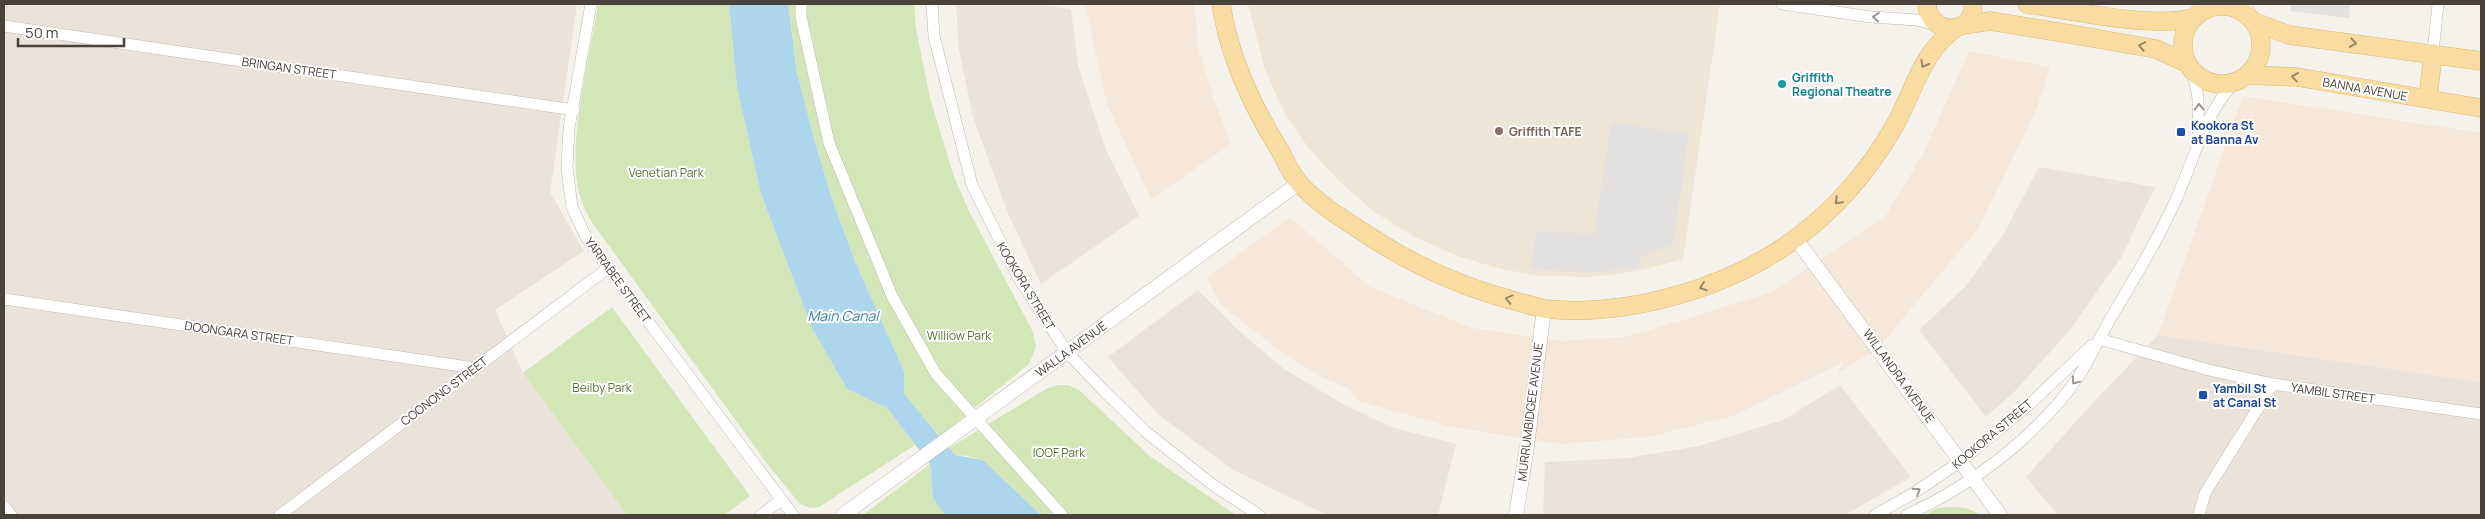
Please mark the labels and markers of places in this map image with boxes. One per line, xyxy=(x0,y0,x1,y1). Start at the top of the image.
place label: Griffith Regional Theatre xyxy=(1792,69,1891,100)
marker: Griffith Regional Theatre xyxy=(1776,78,1788,90)
place label: Kookora St at Banna Av xyxy=(2191,117,2259,148)
place label: Griffith TAFE xyxy=(1509,123,1582,140)
marker: Griffith TAFE xyxy=(1493,125,1505,137)
marker: Kookora St at Banna Av xyxy=(2175,126,2187,138)
place label: Yambil St at Canal St xyxy=(2213,380,2277,411)
marker: Yambil St at Canal St xyxy=(2197,389,2209,401)

